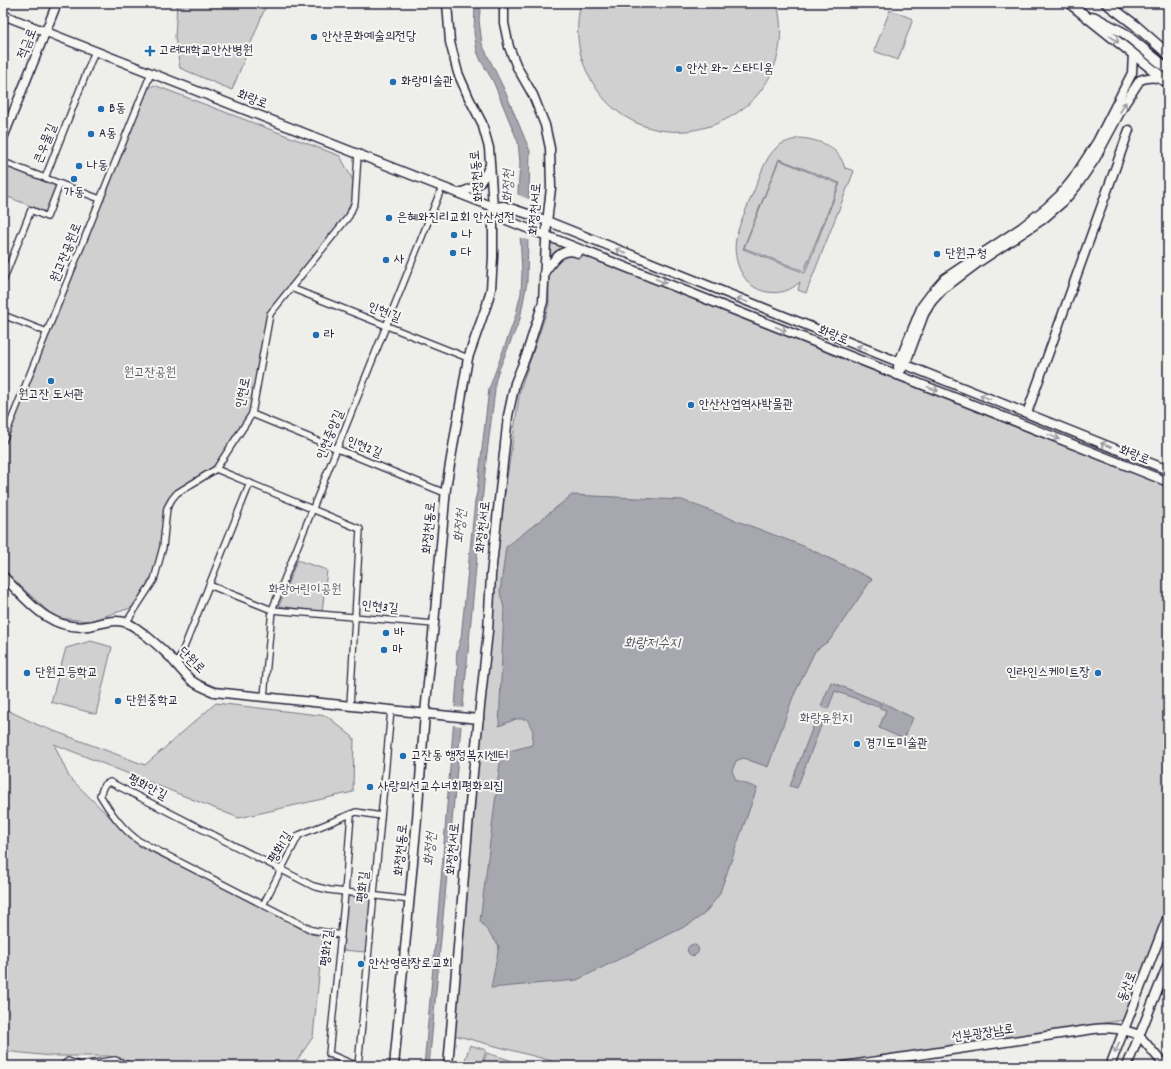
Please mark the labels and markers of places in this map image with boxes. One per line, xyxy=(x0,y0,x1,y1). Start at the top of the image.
place label: 안산문화예술의전당 xyxy=(322,28,417,47)
marker: 안산문화예술의전당 xyxy=(309,32,319,42)
place label: 고려대학교안산병원 xyxy=(159,42,253,61)
marker: 고려대학교안산병원 xyxy=(144,45,156,57)
place label: 안산 와~ 스타디움 xyxy=(687,60,774,79)
marker: 안산 와~ 스타디움 xyxy=(674,64,684,74)
place label: 화랑미술관 xyxy=(401,73,453,92)
marker: 화랑미술관 xyxy=(388,77,398,87)
place label: B동 xyxy=(109,100,126,119)
marker: B동 xyxy=(96,104,106,114)
place label: A동 xyxy=(99,125,117,144)
marker: A동 xyxy=(86,129,96,139)
place label: 나동 xyxy=(87,157,108,176)
marker: 나동 xyxy=(74,161,84,171)
marker: 가동 xyxy=(69,174,79,184)
place label: 가동 xyxy=(64,184,84,203)
place label: 은혜와진리교회 안산성전 xyxy=(397,209,515,228)
marker: 은혜와진리교회 안산성전 xyxy=(384,213,394,223)
place label: 나 xyxy=(462,226,473,245)
marker: 나 xyxy=(449,230,459,240)
place label: 다 xyxy=(461,244,472,263)
place label: 단원구청 xyxy=(945,245,987,264)
marker: 다 xyxy=(448,248,458,258)
marker: 단원구청 xyxy=(932,249,942,259)
place label: 사 xyxy=(393,251,404,270)
marker: 사 xyxy=(381,255,391,265)
place label: 라 xyxy=(324,326,335,345)
marker: 라 xyxy=(311,330,321,340)
marker: 원고잔 도서관 xyxy=(46,376,56,386)
place label: 원고잔 도서관 xyxy=(18,386,84,405)
place label: 안산산업역사박물관 xyxy=(699,396,793,415)
marker: 안산산업역사박물관 xyxy=(686,400,696,410)
place label: 바 xyxy=(394,624,405,643)
marker: 바 xyxy=(381,628,391,638)
place label: 마 xyxy=(392,641,403,660)
marker: 마 xyxy=(379,645,389,655)
place label: 단원고등학교 xyxy=(35,664,98,683)
place label: 인라인스케이트장 xyxy=(1006,664,1090,683)
marker: 단원고등학교 xyxy=(22,668,32,678)
marker: 인라인스케이트장 xyxy=(1093,668,1103,678)
place label: 단원중학교 xyxy=(126,692,178,711)
marker: 단원중학교 xyxy=(113,696,123,706)
place label: 경기도미술관 xyxy=(865,735,928,754)
marker: 경기도미술관 xyxy=(852,739,862,749)
place label: 고잔동 행정복지센터 xyxy=(411,747,508,766)
marker: 고잔동 행정복지센터 xyxy=(398,751,408,761)
place label: 사랑의선교수녀회평화의집 xyxy=(377,778,504,797)
marker: 사랑의선교수녀회평화의집 xyxy=(365,782,375,792)
place label: 안산영락장로교회 xyxy=(369,955,453,974)
marker: 안산영락장로교회 xyxy=(356,959,366,969)

